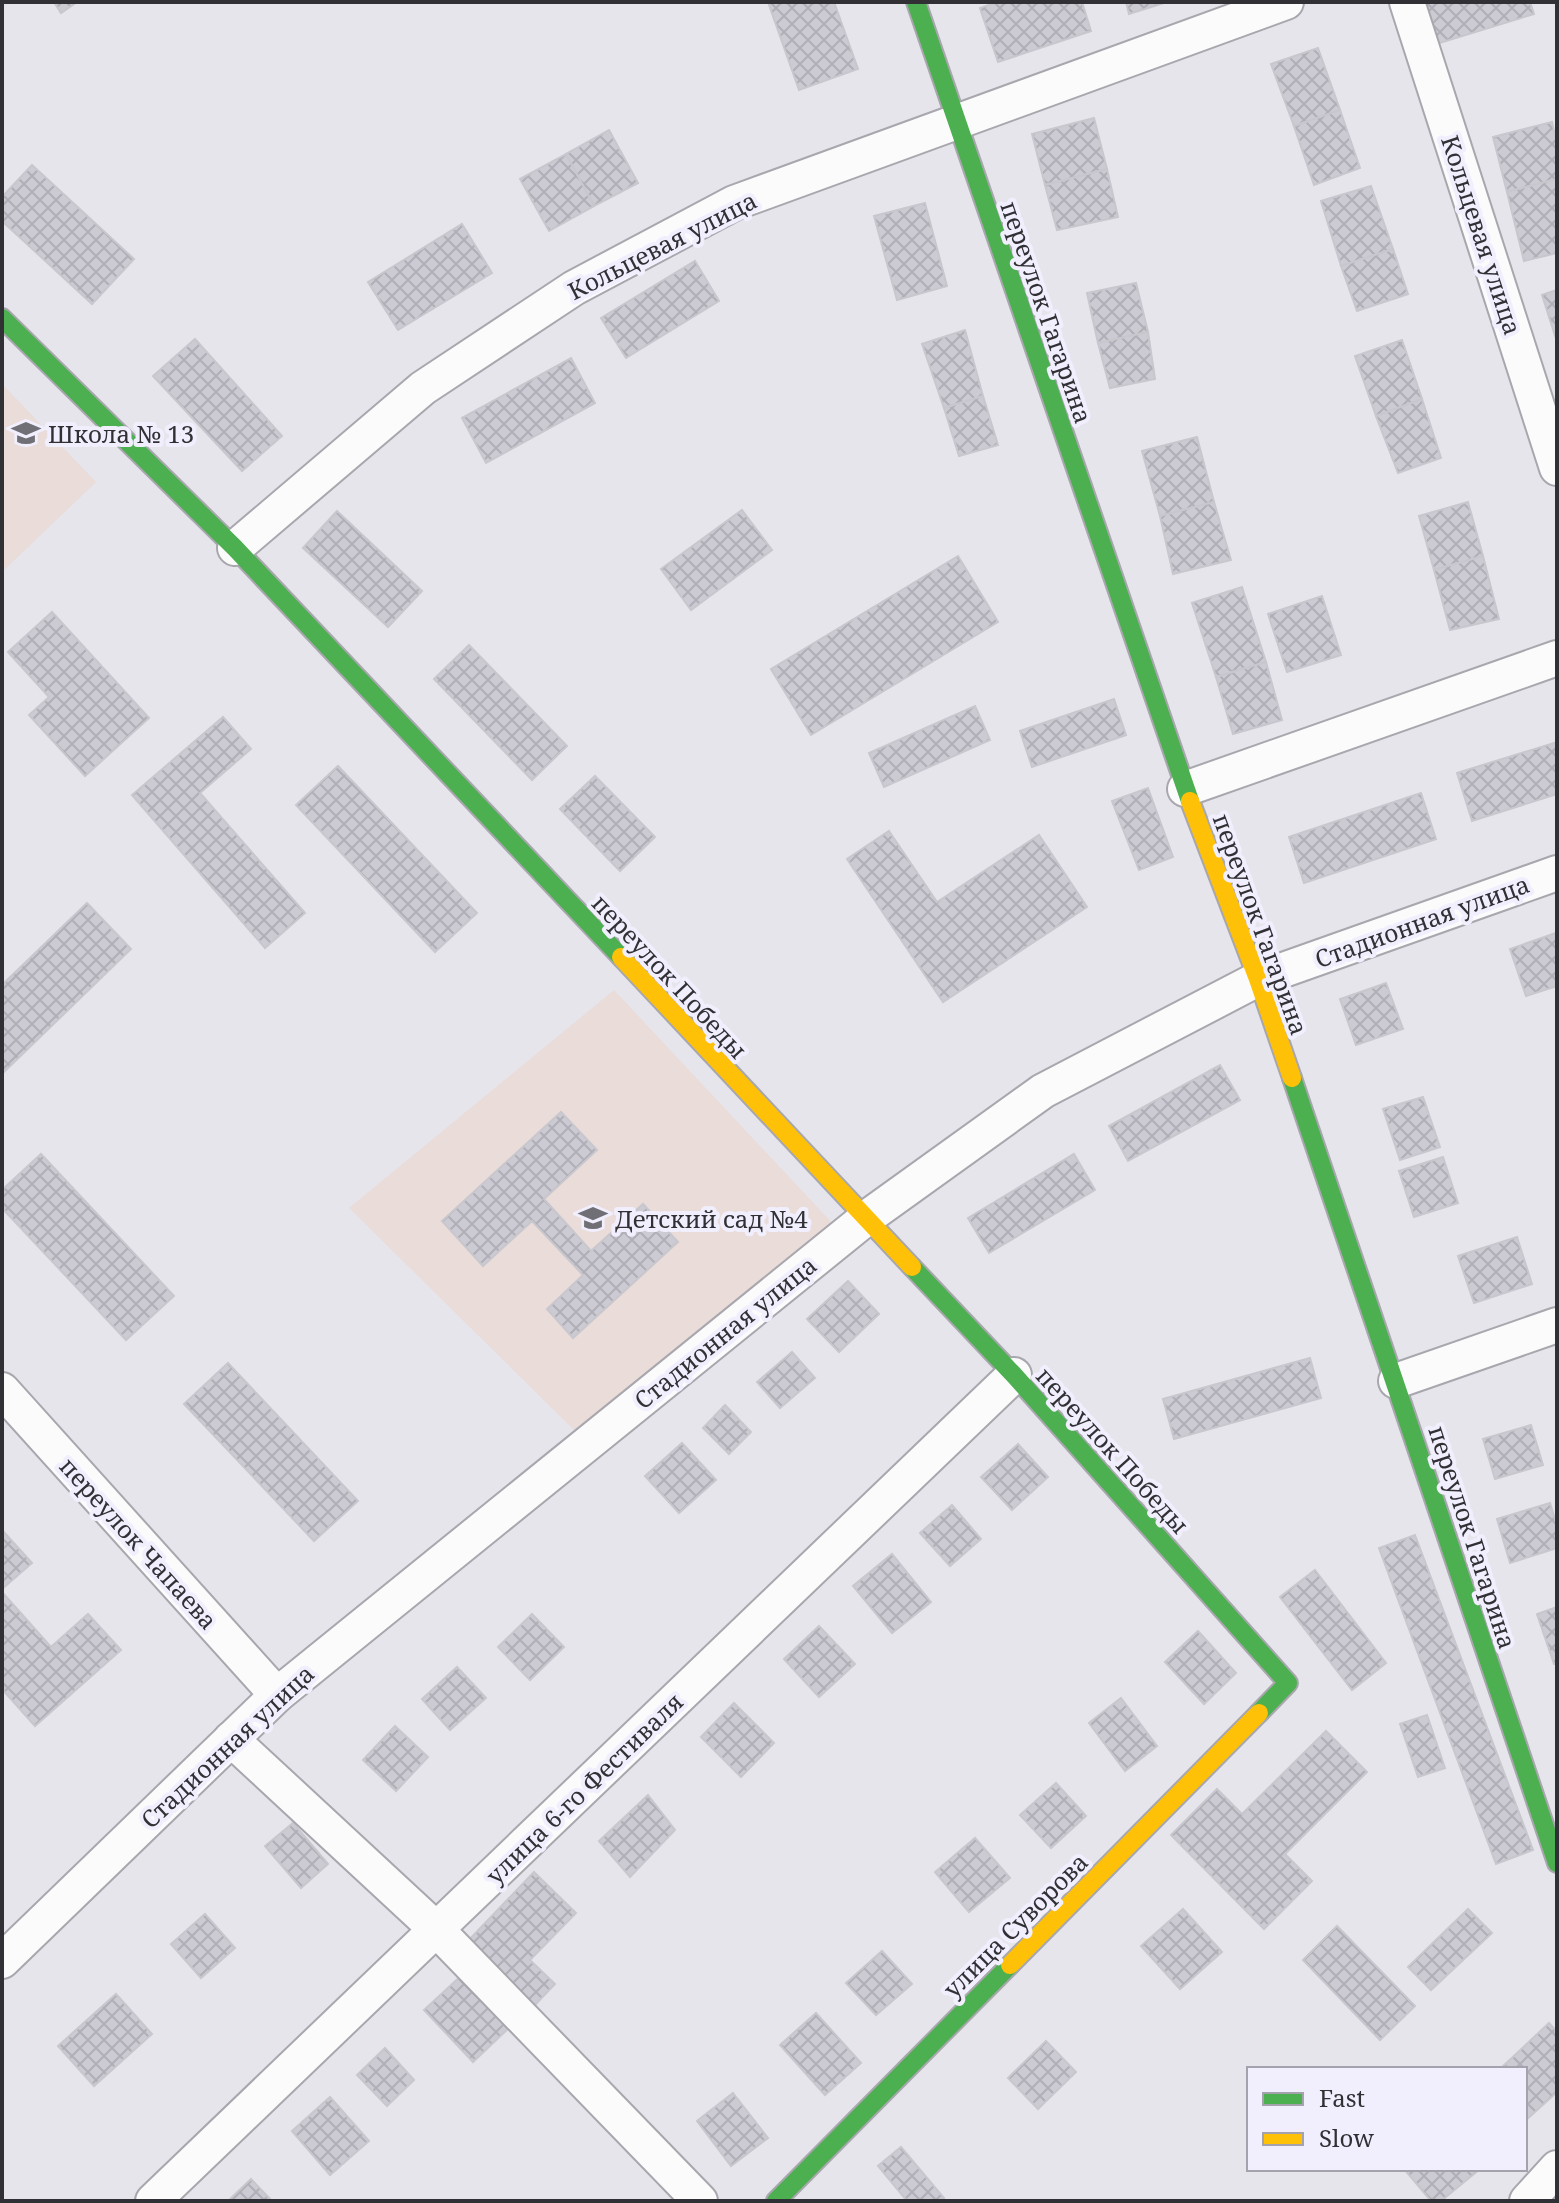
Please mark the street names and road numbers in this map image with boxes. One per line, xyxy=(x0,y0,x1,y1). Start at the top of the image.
street label: Кольцевая улица xyxy=(1434,131,1530,339)
street label: Кольцевая улица xyxy=(562,183,762,307)
street label: переулок Гагарина xyxy=(993,196,1101,428)
street label: переулок Гагарина xyxy=(1206,809,1316,1039)
street label: Стадионная улица xyxy=(1310,867,1534,975)
street label: переулок Победы xyxy=(585,887,755,1065)
street label: Стадионная улица xyxy=(627,1248,823,1416)
street label: переулок Победы xyxy=(1029,1360,1197,1540)
street label: переулок Гагарина xyxy=(1421,1421,1525,1653)
street label: переулок Чапаева xyxy=(53,1450,225,1636)
street label: Стадионная улица xyxy=(133,1657,321,1835)
street label: улица 6-го Фестиваля xyxy=(478,1685,690,1891)
street label: улица Суворова xyxy=(935,1845,1095,2005)

